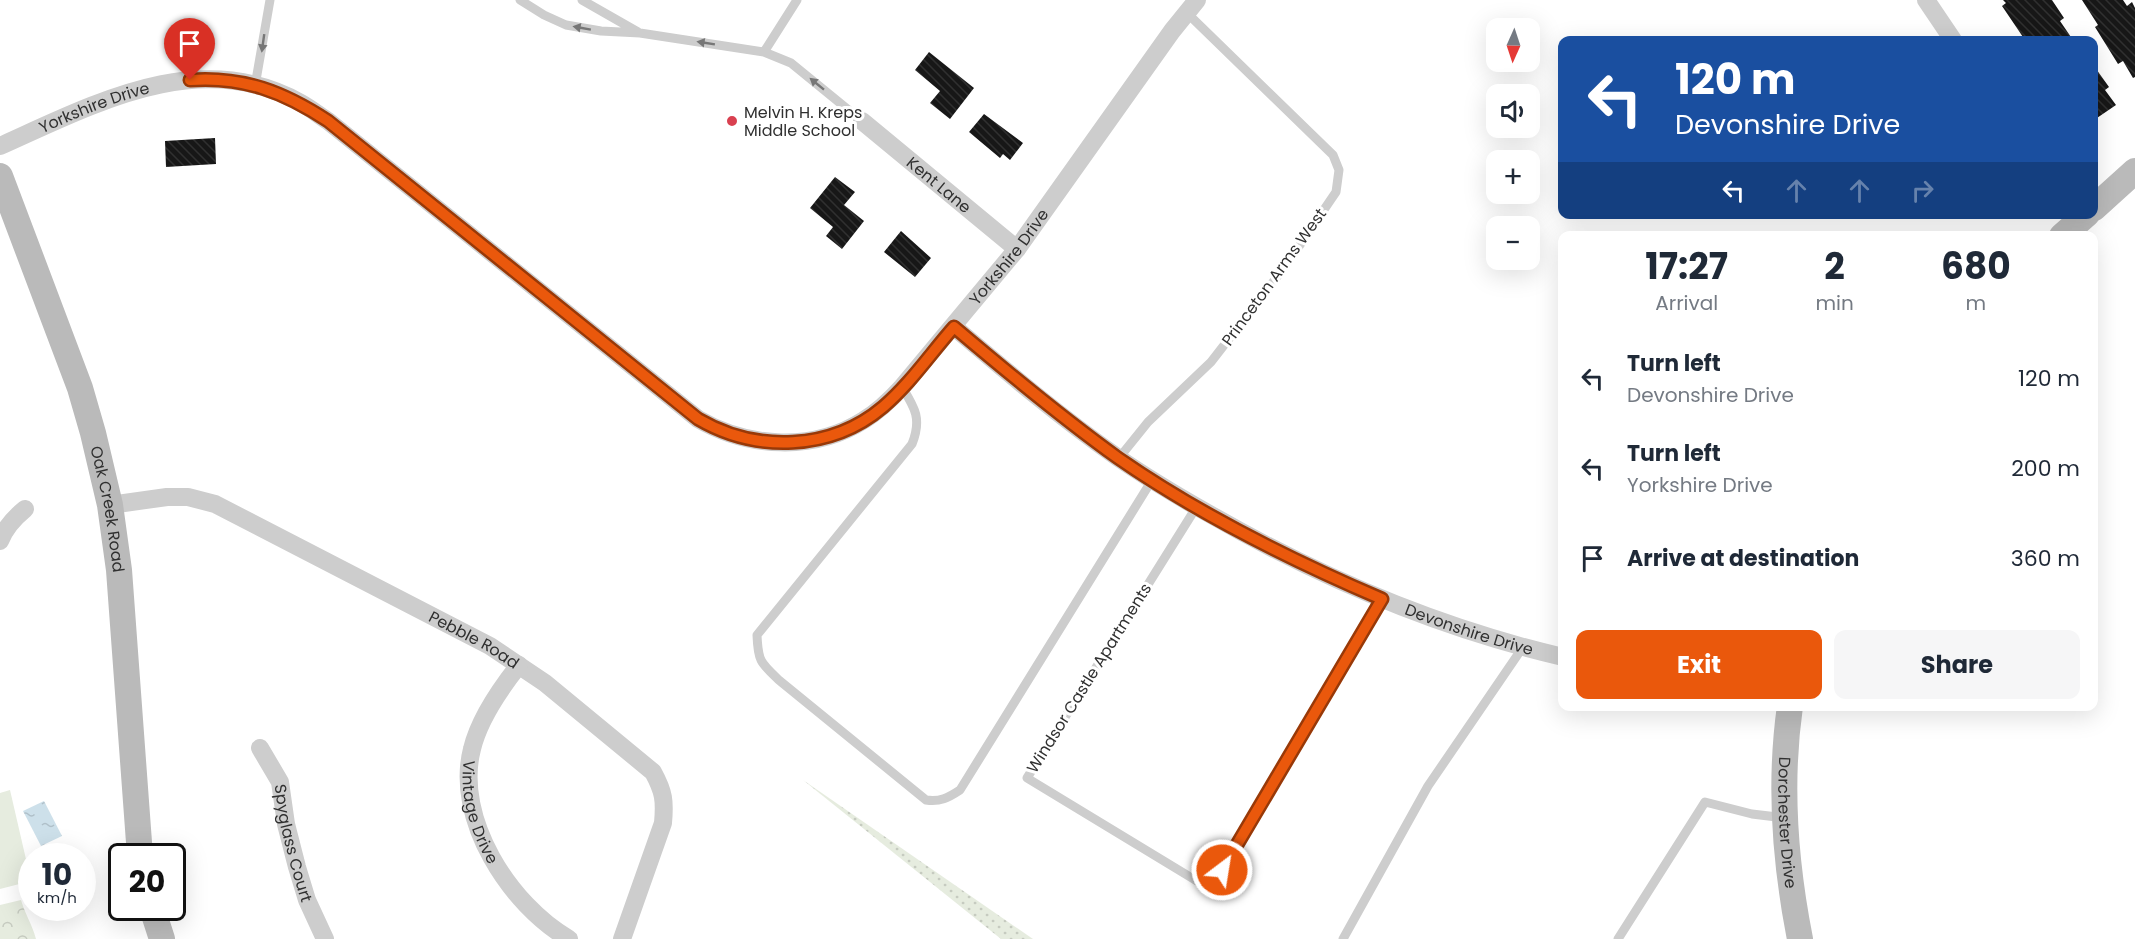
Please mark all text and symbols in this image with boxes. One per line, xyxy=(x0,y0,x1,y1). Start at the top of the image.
pin xyxy=(164,18,215,80)
north arrow xyxy=(1486,18,1540,72)
map controls xyxy=(1486,18,1540,270)
one-way arrow xyxy=(572,23,591,32)
icon: arrive xyxy=(173,27,206,60)
one-way arrow xyxy=(259,34,268,53)
one-way arrow xyxy=(696,39,715,48)
text: 120 m xyxy=(1675,50,1796,109)
icon: left xyxy=(1576,60,1654,138)
street label: Yorkshire Drive xyxy=(35,76,152,138)
one-way arrow xyxy=(809,78,825,91)
button: sound xyxy=(1486,84,1540,138)
place label: Melvin H. Kreps Middle School xyxy=(744,101,862,142)
text: Devonshire Drive xyxy=(1675,106,1900,143)
marker: Melvin H. Kreps Middle School xyxy=(725,114,739,128)
button: + xyxy=(1486,150,1540,204)
street label: Kent Lane xyxy=(902,151,976,218)
icon: left xyxy=(1717,174,1750,207)
icon: ahead xyxy=(1780,174,1813,207)
icon: ahead xyxy=(1843,174,1876,207)
icon: right xyxy=(1906,174,1939,207)
street label: Princeton Arms West xyxy=(1216,203,1332,351)
street label: Yorkshire Drive xyxy=(964,204,1054,310)
button: − xyxy=(1486,216,1540,270)
text: 17:27 xyxy=(1645,241,1728,292)
text: 2 xyxy=(1824,241,1845,292)
text: 680 xyxy=(1941,241,2011,292)
text: Arrival xyxy=(1655,289,1718,317)
text: min xyxy=(1815,289,1854,317)
text: m xyxy=(1966,289,1986,317)
text: Turn left xyxy=(1627,348,1721,379)
icon: left xyxy=(1576,362,1609,395)
text: 120 m xyxy=(2018,363,2080,394)
text: Devonshire Drive xyxy=(1627,381,1794,409)
text: Turn left xyxy=(1627,438,1721,469)
street label: Oak Creek Road xyxy=(85,443,131,574)
icon: left xyxy=(1576,452,1609,485)
text: 200 m xyxy=(2011,453,2080,484)
text: Yorkshire Drive xyxy=(1627,471,1773,499)
icon: arrive xyxy=(1576,542,1609,575)
text: Arrive at destination xyxy=(1627,543,1859,574)
text: 360 m xyxy=(2011,543,2080,574)
street label: Windsor Castle Apartments xyxy=(1021,579,1157,777)
street label: Devonshire Drive xyxy=(1402,598,1536,661)
street label: Pebble Road xyxy=(425,605,524,674)
button: Exit xyxy=(1576,630,1822,699)
button: Share xyxy=(1834,630,2080,699)
street label: Dorchester Drive xyxy=(1773,756,1803,890)
street label: Vintage Drive xyxy=(457,759,504,868)
street label: Spyglass Court xyxy=(269,783,318,905)
position arrow xyxy=(1190,838,1254,902)
speed limit sign: 20 xyxy=(108,843,186,921)
text: 10 xyxy=(42,853,72,896)
text: km/h xyxy=(37,887,77,908)

